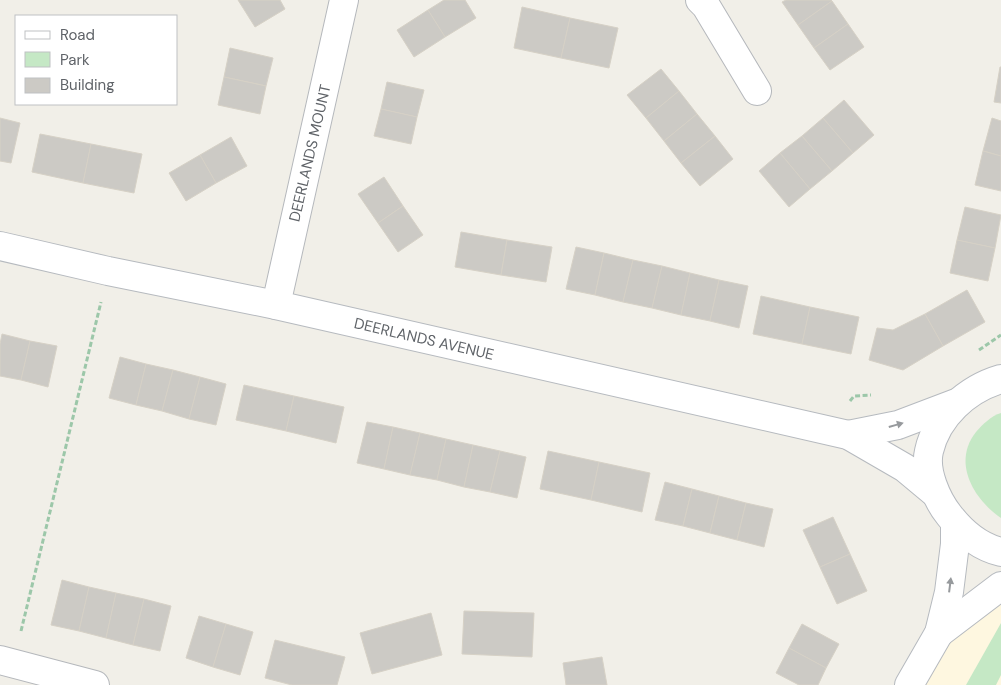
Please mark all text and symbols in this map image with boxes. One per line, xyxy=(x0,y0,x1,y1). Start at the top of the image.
legend xyxy=(15,15,178,105)
text: Road xyxy=(60,25,95,45)
text: Park xyxy=(60,50,90,70)
text: Building xyxy=(60,75,115,95)
street label: DEERLANDS MOUNT xyxy=(284,82,336,224)
street label: DEERLANDS AVENUE xyxy=(352,313,496,365)
one-way arrow xyxy=(889,421,904,429)
one-way arrow xyxy=(946,577,954,593)

